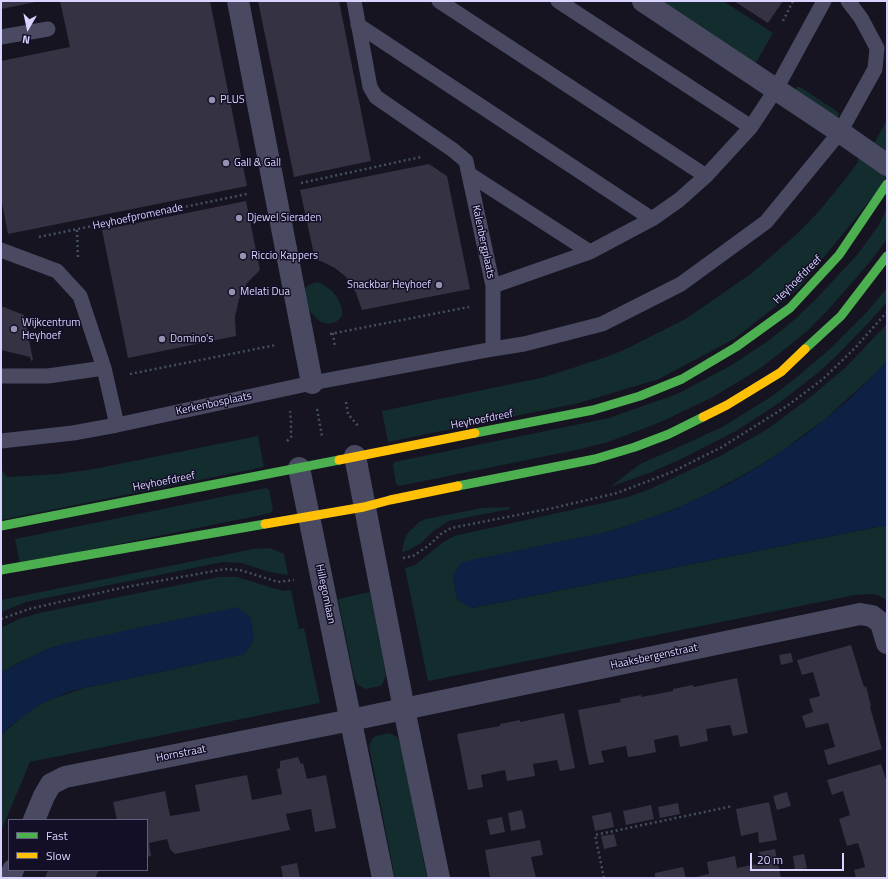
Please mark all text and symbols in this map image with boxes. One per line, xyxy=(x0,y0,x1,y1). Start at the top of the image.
north arrow xyxy=(8,8,48,48)
text: N xyxy=(21,31,31,48)
place label: PLUS xyxy=(220,93,245,107)
marker: PLUS xyxy=(207,95,217,105)
place label: Gall & Gall xyxy=(234,156,281,170)
marker: Gall & Gall xyxy=(221,158,231,168)
street label: Heyhoefpromenade xyxy=(92,201,184,233)
street label: Kalenbergplaats xyxy=(469,204,497,280)
place label: Djewel Sieraden xyxy=(247,211,321,225)
marker: Djewel Sieraden xyxy=(234,213,244,223)
place label: Riccio Kappers xyxy=(251,249,318,263)
marker: Riccio Kappers xyxy=(238,251,248,261)
street label: Heyhoefdreef xyxy=(771,253,825,307)
place label: Snackbar Heyhoef xyxy=(347,278,431,292)
marker: Snackbar Heyhoef xyxy=(434,280,444,290)
place label: Melati Dua xyxy=(240,285,290,299)
marker: Melati Dua xyxy=(227,287,237,297)
place label: Wijkcentrum Heyhoef xyxy=(22,316,81,342)
marker: Wijkcentrum Heyhoef xyxy=(9,324,19,334)
place label: Domino's xyxy=(170,332,213,346)
marker: Domino's xyxy=(157,334,167,344)
street label: Kerkenbosplaats xyxy=(175,390,253,418)
street label: Heyhoefdreef xyxy=(450,407,514,433)
street label: Heyhoefdreef xyxy=(132,469,196,495)
street label: Hillegomlaan xyxy=(312,563,338,625)
street label: Haaksbergenstraat xyxy=(609,641,699,673)
street label: Hornstraat xyxy=(155,743,207,765)
legend xyxy=(8,819,148,871)
text: Fast xyxy=(46,826,68,845)
scale bar xyxy=(752,845,846,871)
text: Slow xyxy=(46,846,71,865)
text: 20 m xyxy=(757,850,783,869)

